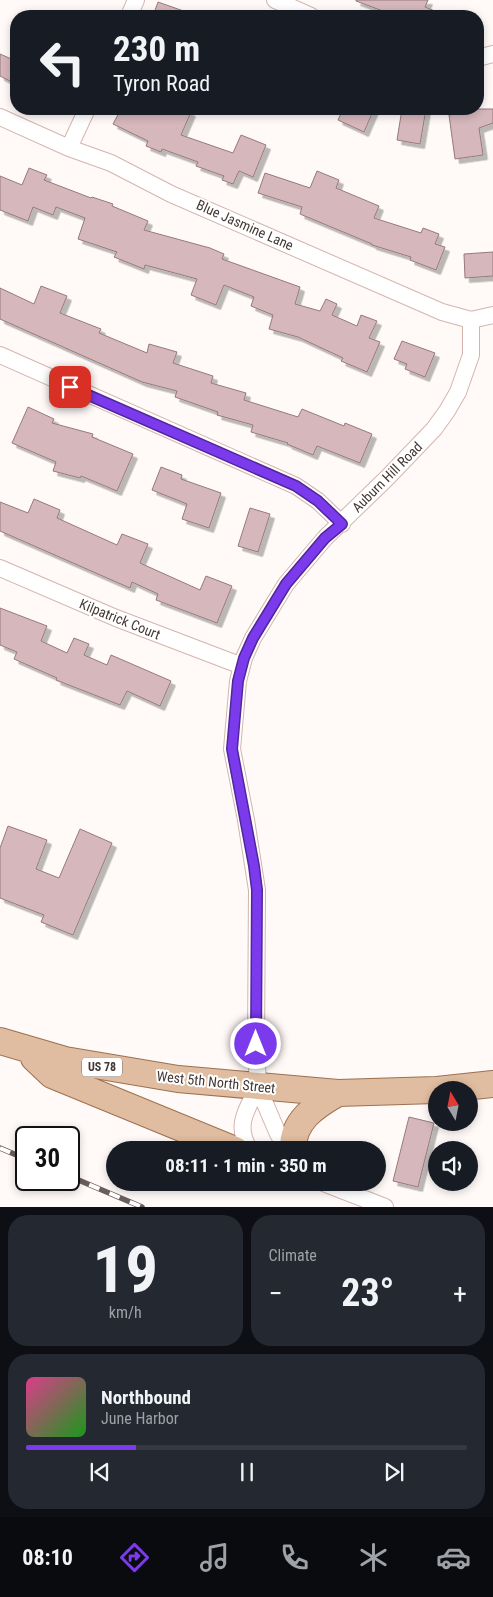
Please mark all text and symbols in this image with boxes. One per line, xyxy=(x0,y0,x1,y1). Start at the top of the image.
text: 230 m xyxy=(113,29,200,70)
icon: left xyxy=(30,30,95,95)
text: Tyron Road xyxy=(113,71,210,96)
street label: Blue Jasmine Lane xyxy=(194,196,296,254)
pin xyxy=(49,366,91,408)
icon: arrive xyxy=(56,373,84,401)
street label: Auburn Hill Road xyxy=(349,439,425,515)
street label: Kilpatrick Court xyxy=(77,596,163,642)
position arrow xyxy=(229,1017,281,1069)
road number: US 78 xyxy=(82,1058,122,1076)
street label: West 5th North Street xyxy=(156,1068,276,1096)
north arrow xyxy=(428,1081,478,1131)
map controls xyxy=(428,1081,478,1191)
speed limit sign: 30 xyxy=(15,1126,80,1191)
button: sound xyxy=(428,1141,478,1191)
text: 08:11 · 1 min · 350 m xyxy=(165,1154,327,1177)
text: 19 xyxy=(92,1232,158,1308)
text: Climate xyxy=(269,1246,317,1265)
text: 23° xyxy=(341,1271,394,1315)
text: − xyxy=(269,1277,283,1310)
text: + xyxy=(453,1277,467,1310)
text: km/h xyxy=(109,1303,142,1322)
text: Northbound xyxy=(101,1386,191,1409)
text: June Harbor xyxy=(101,1409,179,1428)
icon: previous xyxy=(86,1458,114,1486)
icon: pause xyxy=(233,1458,261,1486)
icon: next xyxy=(380,1458,408,1486)
icon: directions xyxy=(117,1540,152,1575)
icon: music xyxy=(197,1540,232,1575)
icon: phone xyxy=(277,1540,312,1575)
icon: climate xyxy=(356,1540,391,1575)
icon: car xyxy=(436,1540,471,1575)
text: 08:10 xyxy=(22,1545,73,1570)

